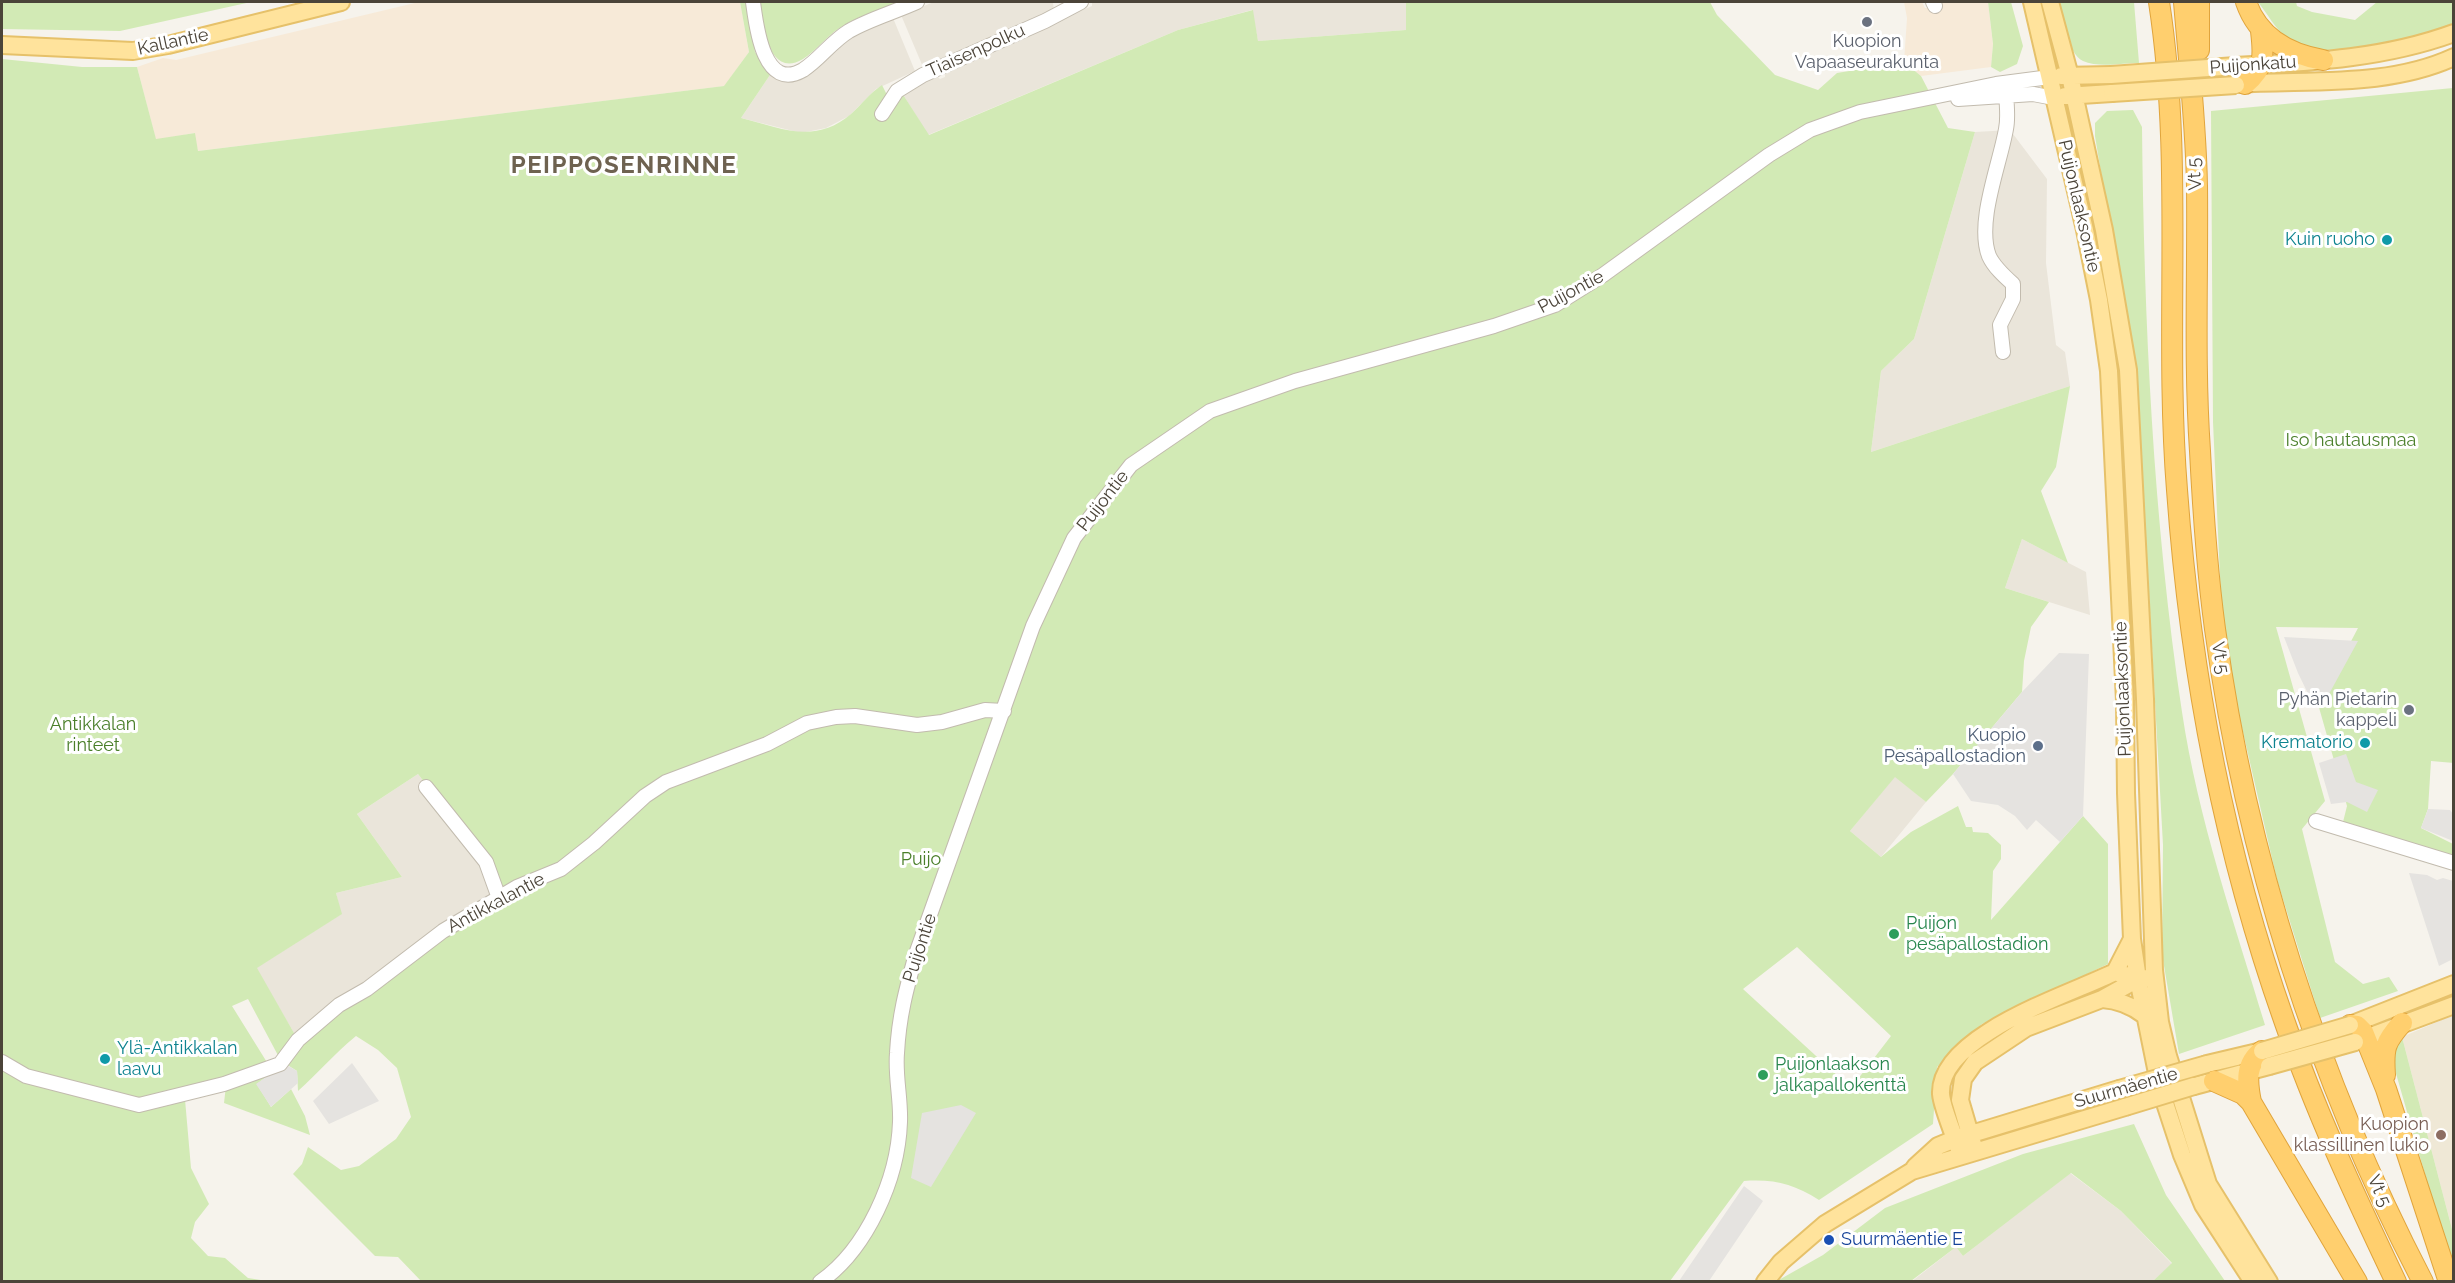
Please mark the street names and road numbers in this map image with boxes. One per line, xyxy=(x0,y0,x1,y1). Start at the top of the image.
street label: Tiaisenpolku xyxy=(923,20,1029,82)
street label: Kallantie xyxy=(136,24,210,60)
street label: Puijonkatu xyxy=(2209,51,2297,79)
street label: Puijonlaaksontie xyxy=(2053,138,2105,274)
street label: Vt 5 xyxy=(2183,157,2207,191)
street label: Puijontie xyxy=(1534,266,1608,318)
street label: Puijontie xyxy=(1072,466,1134,536)
street label: Puijonlaaksontie xyxy=(2110,621,2136,757)
street label: Vt 5 xyxy=(2207,640,2233,676)
street label: Antikkalantie xyxy=(444,868,548,938)
street label: Puijontie xyxy=(899,911,941,985)
street label: Suurmäentie xyxy=(2072,1063,2180,1113)
street label: Vt 5 xyxy=(2363,1172,2395,1210)

